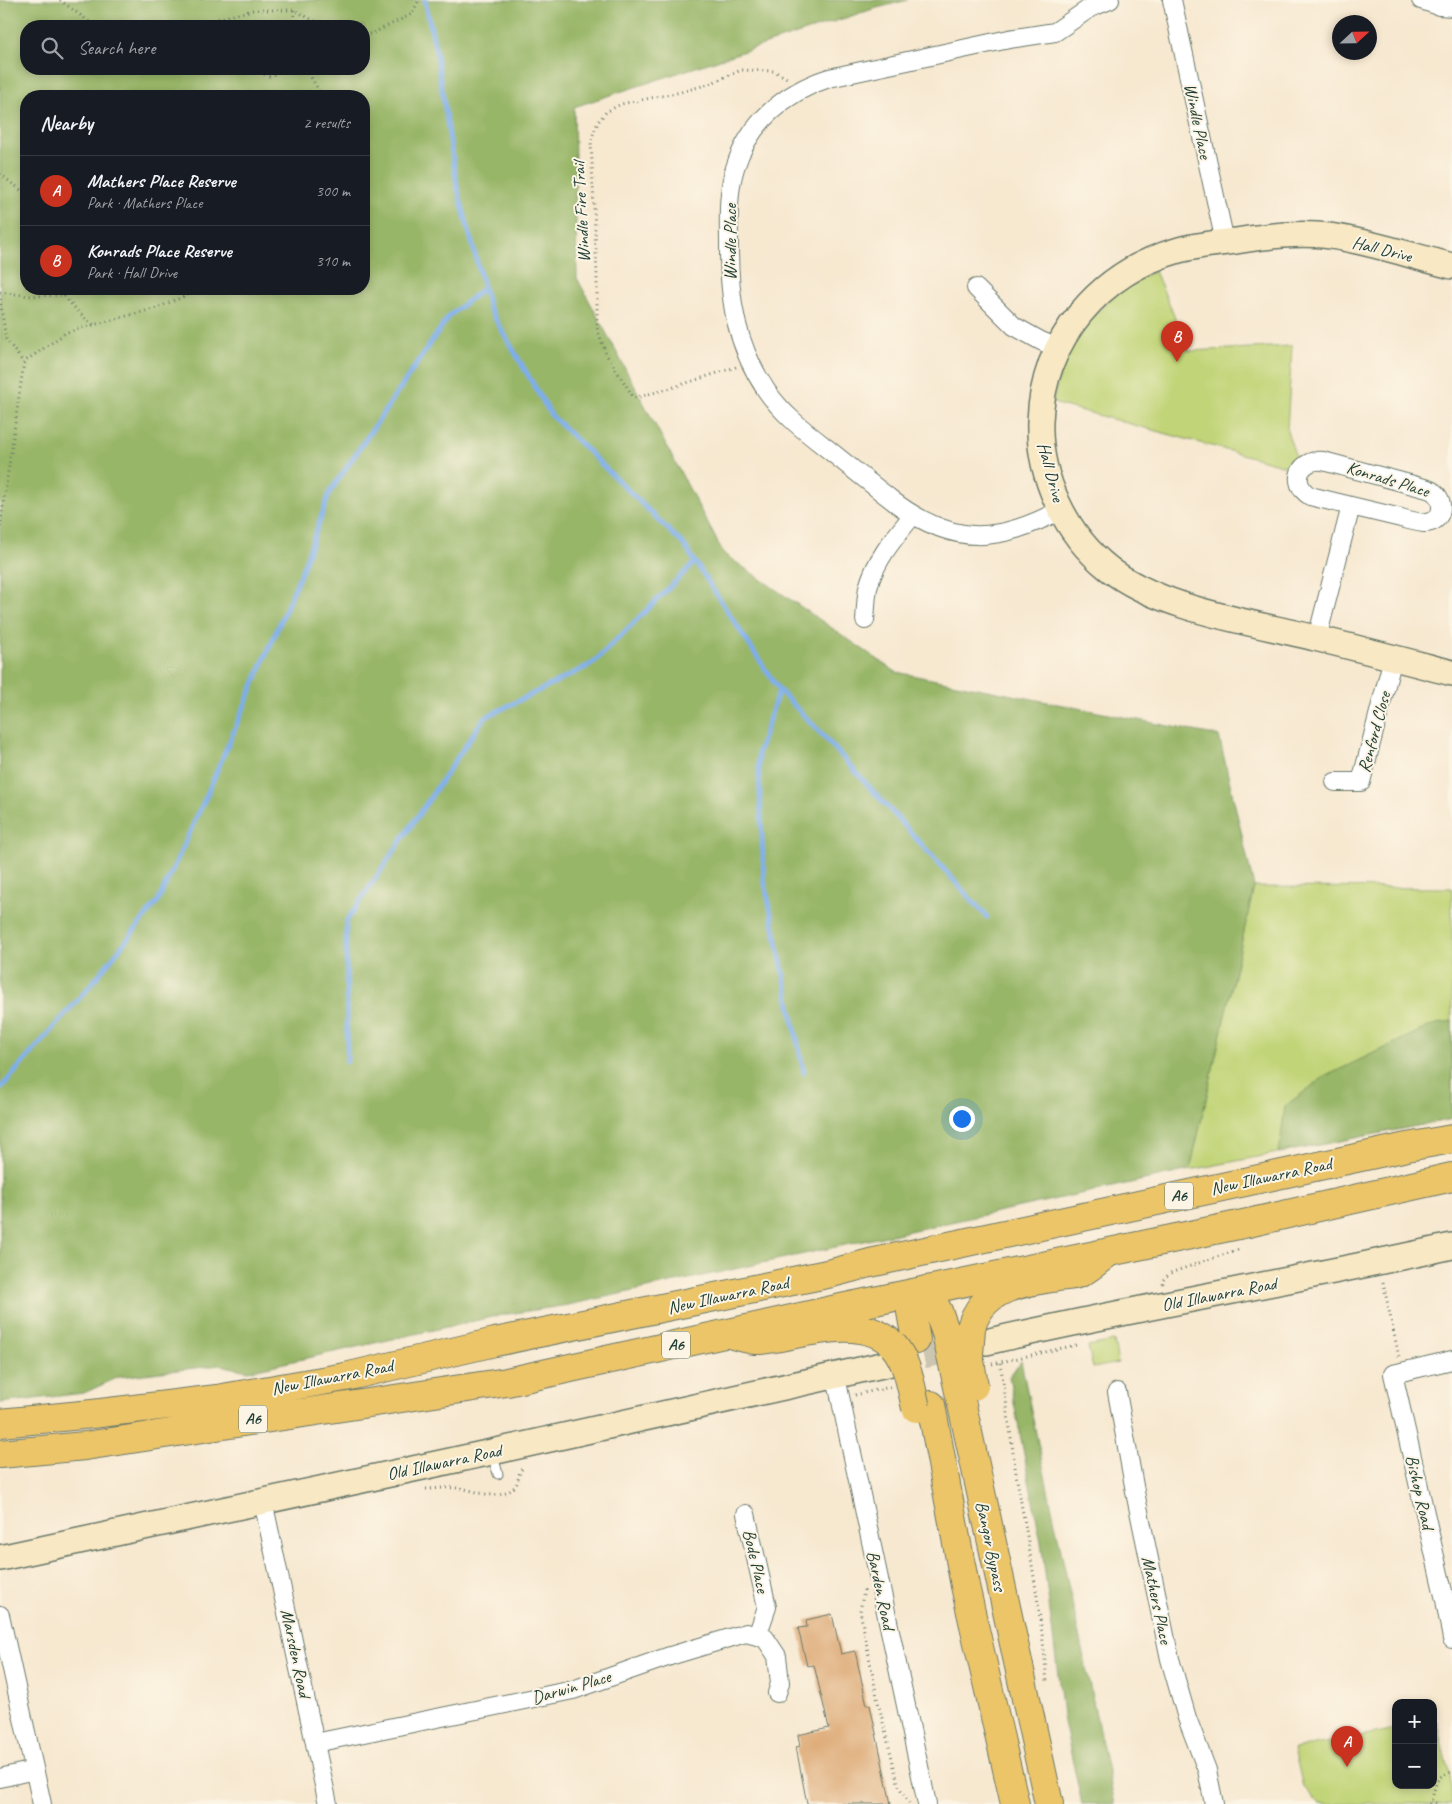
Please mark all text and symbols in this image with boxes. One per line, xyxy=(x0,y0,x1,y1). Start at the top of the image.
north arrow xyxy=(1332,15,1377,60)
search box xyxy=(20,20,370,75)
icon: search xyxy=(38,34,66,62)
text: Search here xyxy=(78,36,155,60)
street label: Windle Place xyxy=(1179,81,1217,162)
text: Nearby xyxy=(40,110,93,136)
text: 2 results xyxy=(303,113,350,133)
street label: Windle Fire Trail xyxy=(567,158,595,263)
text: Mathers Place Reserve xyxy=(87,169,236,193)
text: A xyxy=(52,181,60,201)
text: 300 m xyxy=(316,181,350,201)
text: Park · Mathers Place xyxy=(87,193,202,213)
street label: Windle Place xyxy=(719,203,741,280)
street label: Hall Drive xyxy=(1350,231,1415,267)
text: Konrads Place Reserve xyxy=(87,239,232,263)
text: B xyxy=(52,251,60,271)
text: 310 m xyxy=(316,251,350,271)
text: Park · Hall Drive xyxy=(87,263,177,283)
pin: B xyxy=(1161,321,1193,362)
street label: Hall Drive xyxy=(1033,440,1070,505)
street label: Konrads Place xyxy=(1344,456,1433,502)
street label: Renford Close xyxy=(1353,688,1396,775)
your location xyxy=(949,1106,975,1132)
street label: New Illawarra Road xyxy=(1208,1152,1336,1200)
road number: A6 xyxy=(1165,1182,1193,1210)
street label: New Illawarra Road xyxy=(665,1271,793,1319)
street label: Old Illawarra Road xyxy=(1160,1272,1281,1316)
road number: A6 xyxy=(662,1332,690,1358)
street label: New Illawarra Road xyxy=(269,1354,397,1400)
road number: A6 xyxy=(239,1406,267,1432)
street label: Old Illawarra Road xyxy=(385,1439,506,1485)
street label: Bishop Road xyxy=(1401,1453,1440,1534)
street label: Bangor Bypass xyxy=(971,1499,1012,1595)
street label: Bode Place xyxy=(738,1527,774,1596)
street label: Barden Road xyxy=(862,1549,901,1634)
street label: Mathers Place xyxy=(1137,1554,1177,1647)
street label: Marsden Road xyxy=(276,1607,317,1702)
street label: Darwin Place xyxy=(529,1665,614,1709)
map controls xyxy=(1392,1699,1437,1789)
button: + xyxy=(1392,1699,1437,1744)
pin: A xyxy=(1331,1726,1363,1767)
button: − xyxy=(1392,1744,1437,1789)

